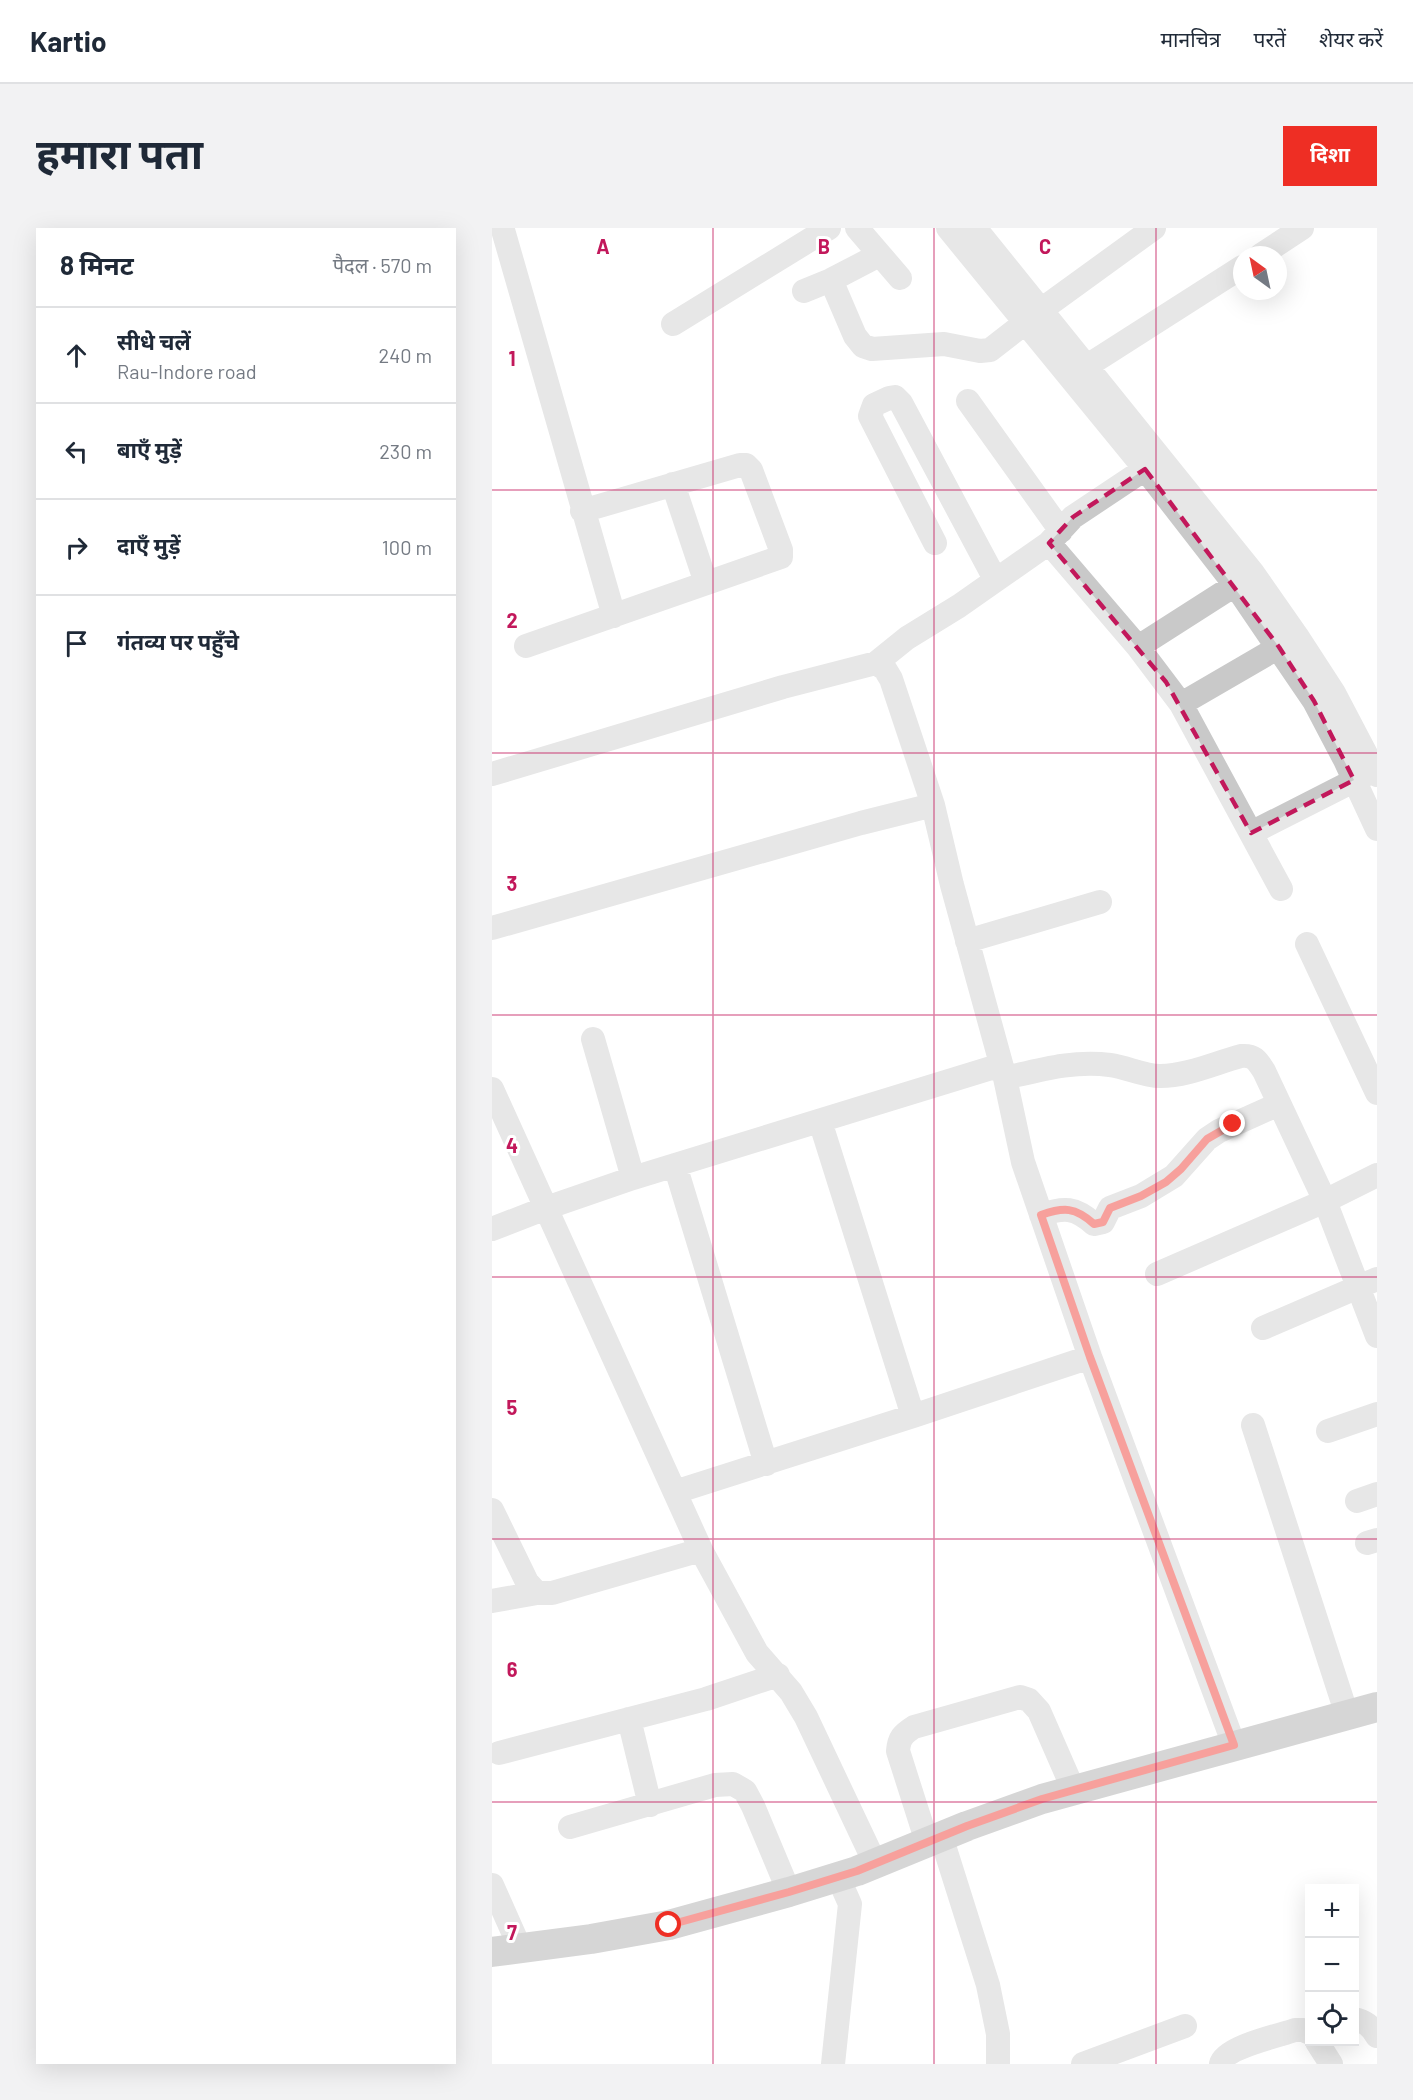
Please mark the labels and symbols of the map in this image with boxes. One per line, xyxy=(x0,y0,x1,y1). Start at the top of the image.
text: A xyxy=(596,234,610,258)
text: B xyxy=(818,234,830,258)
text: C xyxy=(1039,234,1051,258)
north arrow xyxy=(1233,246,1287,300)
text: 1 xyxy=(508,346,516,370)
text: 2 xyxy=(506,608,518,632)
text: 3 xyxy=(507,871,517,895)
route end xyxy=(1219,1110,1245,1136)
text: 4 xyxy=(506,1133,518,1157)
text: 5 xyxy=(507,1395,518,1419)
text: 6 xyxy=(507,1657,518,1681)
route start xyxy=(655,1911,681,1937)
text: 7 xyxy=(507,1920,517,1944)

